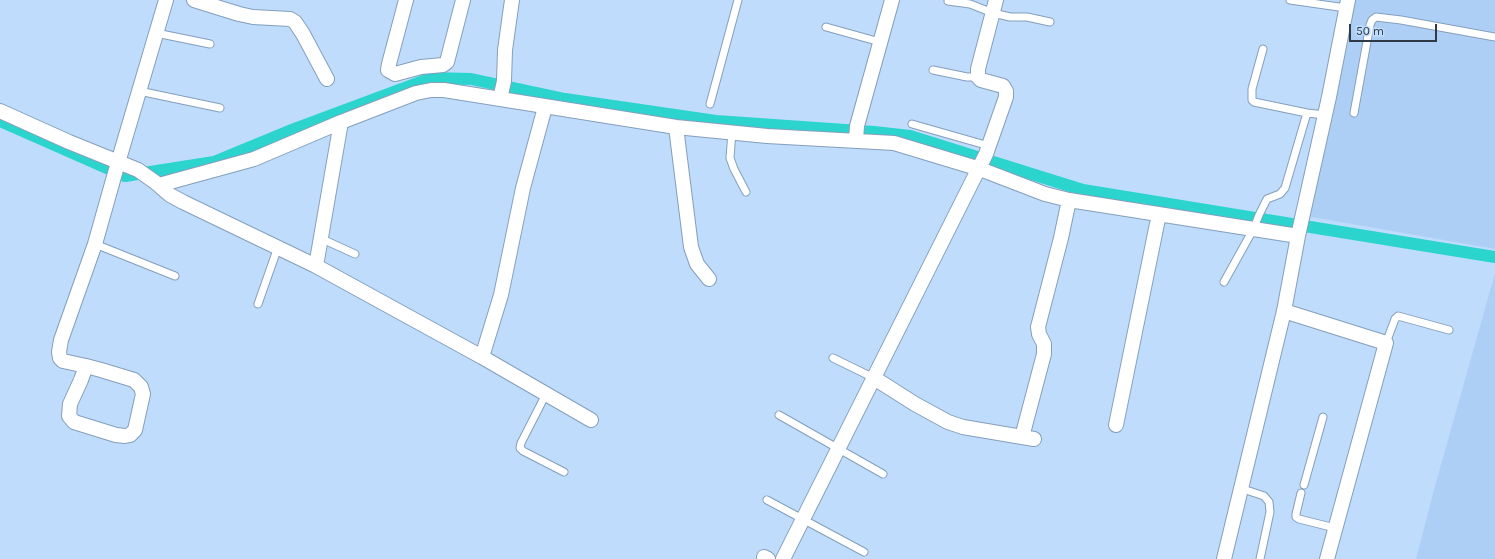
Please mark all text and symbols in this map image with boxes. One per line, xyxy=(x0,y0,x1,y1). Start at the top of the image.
scale bar xyxy=(1351,16,1439,42)
text: 50 m xyxy=(1356,24,1384,38)

